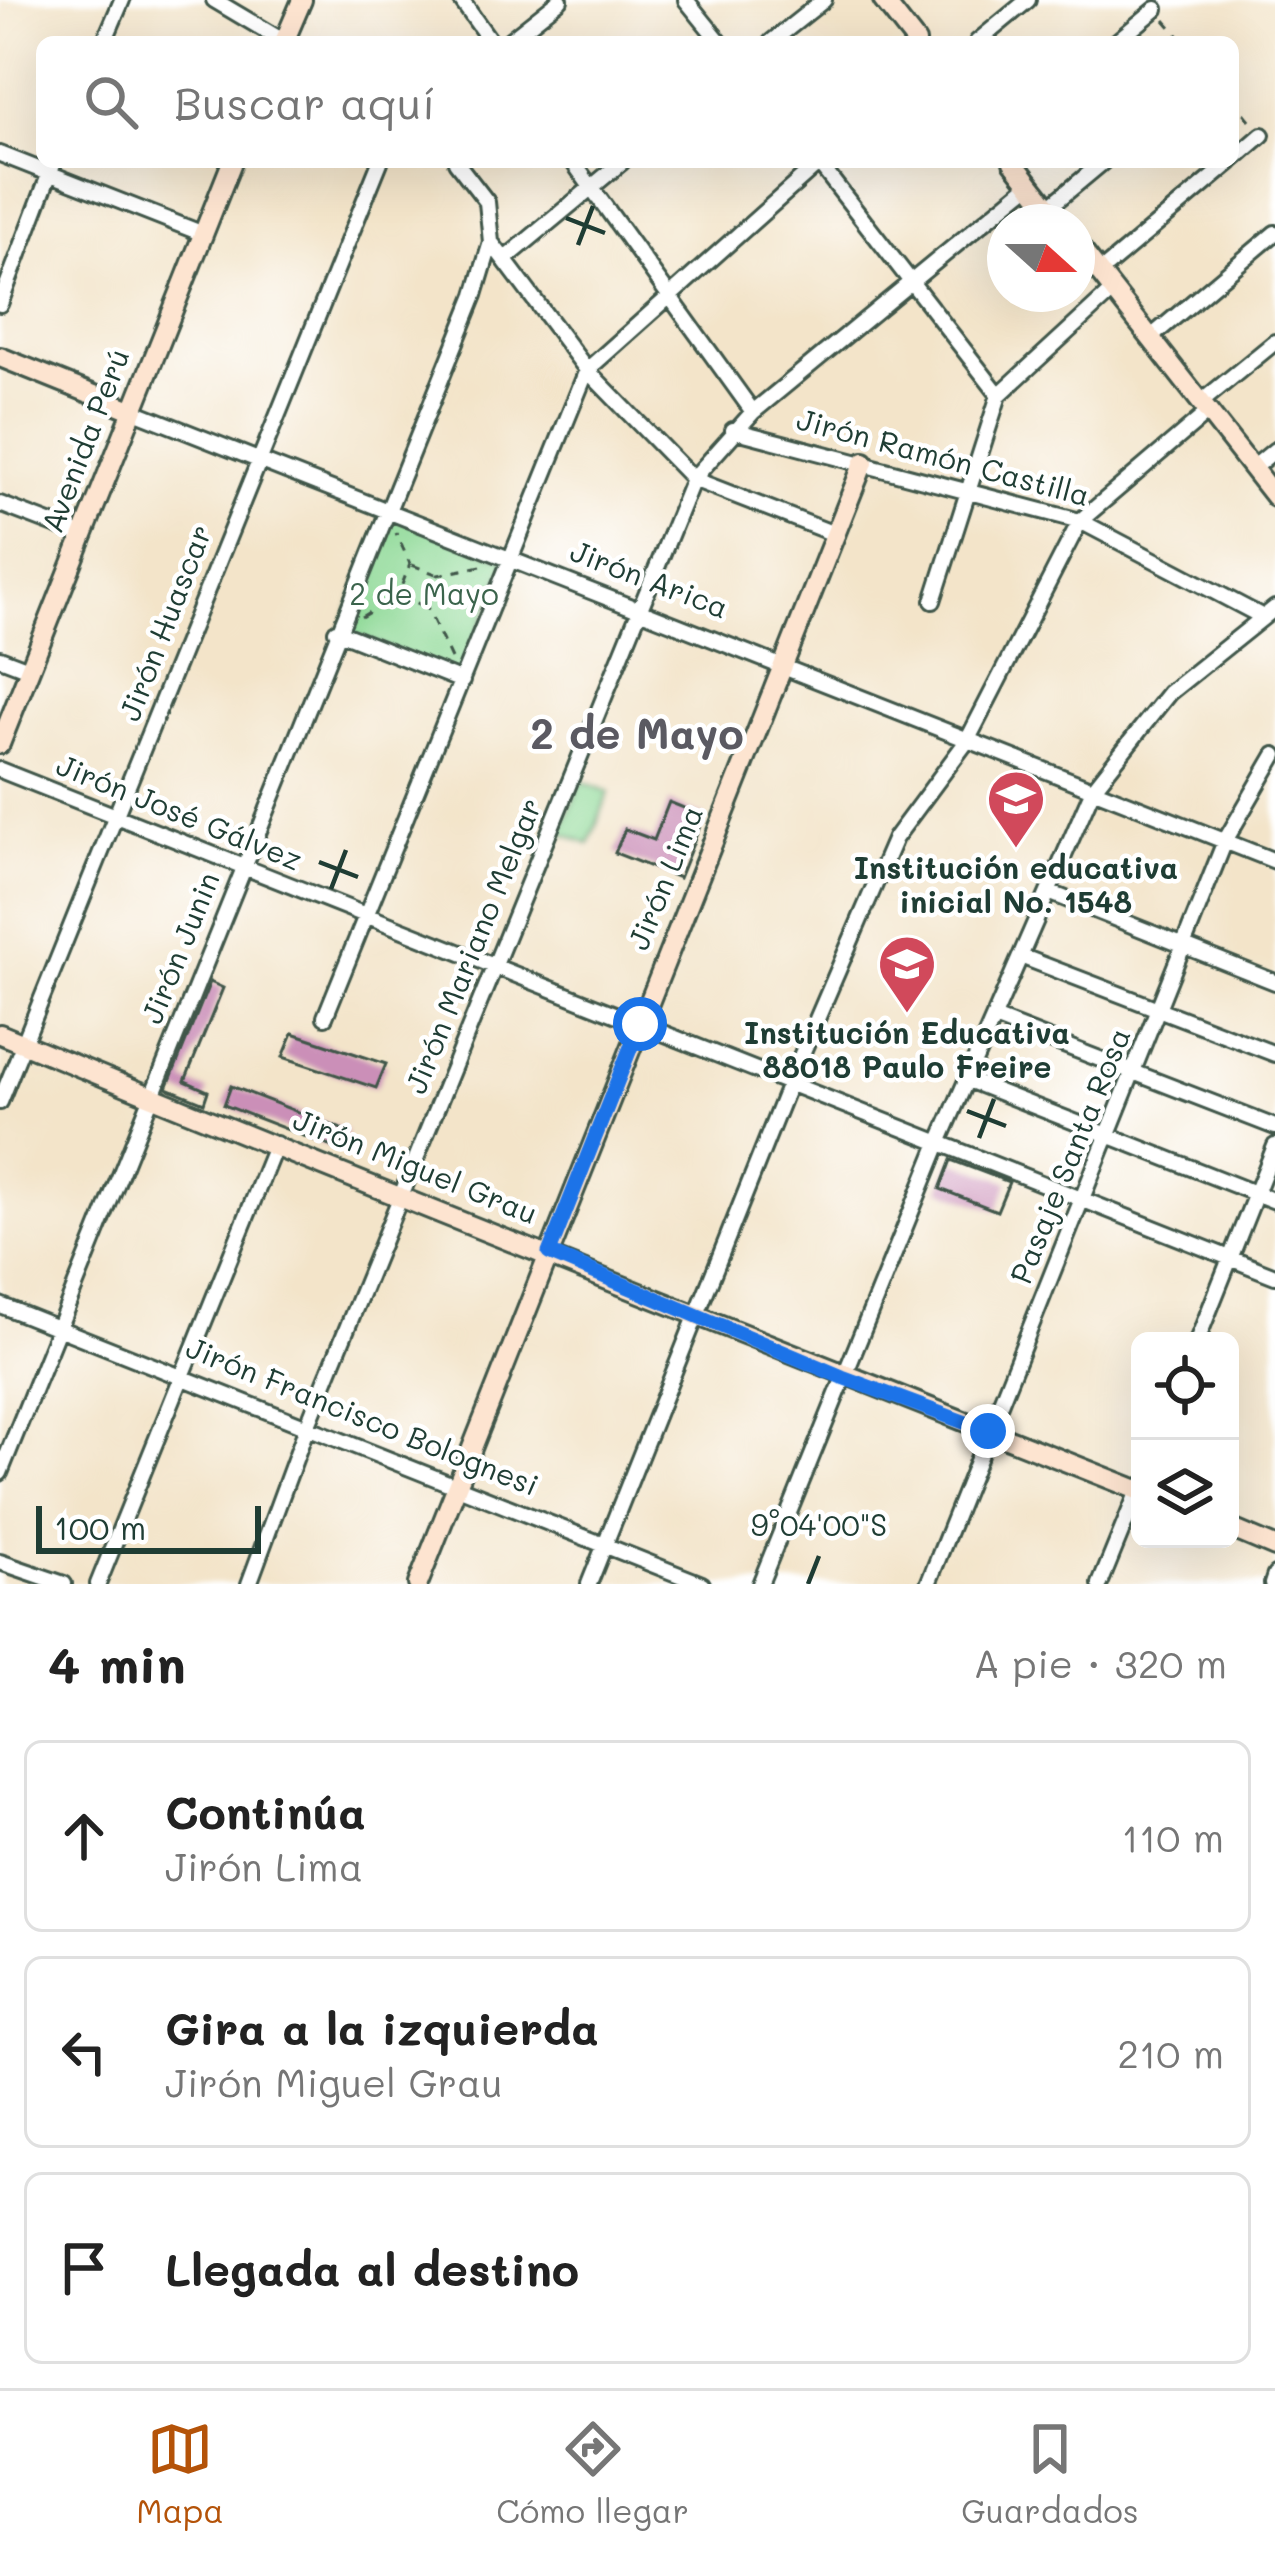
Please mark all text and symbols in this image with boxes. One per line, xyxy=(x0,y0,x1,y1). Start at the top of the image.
search box xyxy=(36,36,1239,168)
icon: search xyxy=(78,69,144,135)
text: Buscar aquí xyxy=(174,73,436,131)
north arrow xyxy=(987,204,1095,312)
street label: Avenida Perú xyxy=(31,343,138,538)
street label: Jirón Ramón Castilla xyxy=(793,398,1094,514)
street label: Jirón Huascar xyxy=(108,518,220,726)
street label: Jirón Arica xyxy=(565,530,734,627)
park label: 2 de Mayo xyxy=(349,573,499,613)
district label: 2 de Mayo xyxy=(530,705,744,760)
street label: Jirón José Gálvez xyxy=(51,744,308,879)
school or university icon: Institución educativa inicial No. 1548 xyxy=(985,768,1047,850)
street label: Jirón Mariano Melgar xyxy=(395,792,550,1099)
street label: Jirón Lima xyxy=(617,799,711,955)
place label: Institución educativa inicial No. 1548 xyxy=(854,847,1178,921)
street label: Jirón Junin xyxy=(131,866,228,1029)
school or university icon: Institución Educativa 88018 Paulo Freire xyxy=(876,933,938,1015)
route start xyxy=(613,997,667,1051)
place label: Institución Educativa 88018 Paulo Freire xyxy=(744,1012,1070,1086)
street label: Pasaje Santa Rosa xyxy=(1000,1021,1139,1289)
street label: Jirón Miguel Grau xyxy=(288,1098,544,1232)
street label: Jirón Francisco Bolognesi xyxy=(181,1326,545,1504)
map controls xyxy=(1131,1332,1239,1548)
button: locate xyxy=(1131,1332,1239,1440)
route end xyxy=(961,1404,1015,1458)
button: layers xyxy=(1131,1440,1239,1548)
scale bar xyxy=(36,1500,261,1553)
text: 9°04'00"S xyxy=(751,1504,887,1544)
text: 100 m xyxy=(54,1505,146,1548)
text: 4 min xyxy=(48,1629,186,1696)
text: A pie · 320 m xyxy=(973,1637,1227,1688)
text: Continúa xyxy=(165,1782,366,1840)
icon: ahead xyxy=(51,1803,117,1869)
text: 110 m xyxy=(1122,1811,1224,1862)
text: Jirón Lima xyxy=(165,1840,363,1891)
text: Gira a la izquierda xyxy=(165,1998,599,2056)
icon: left xyxy=(51,2019,117,2085)
text: 210 m xyxy=(1117,2027,1224,2078)
text: Jirón Miguel Grau xyxy=(165,2056,503,2107)
icon: arrive xyxy=(51,2235,117,2301)
text: Llegada al destino xyxy=(165,2239,579,2297)
tab: Mapa xyxy=(136,2416,224,2531)
tab: Cómo llegar xyxy=(496,2416,689,2531)
tab: Guardados xyxy=(961,2416,1139,2531)

